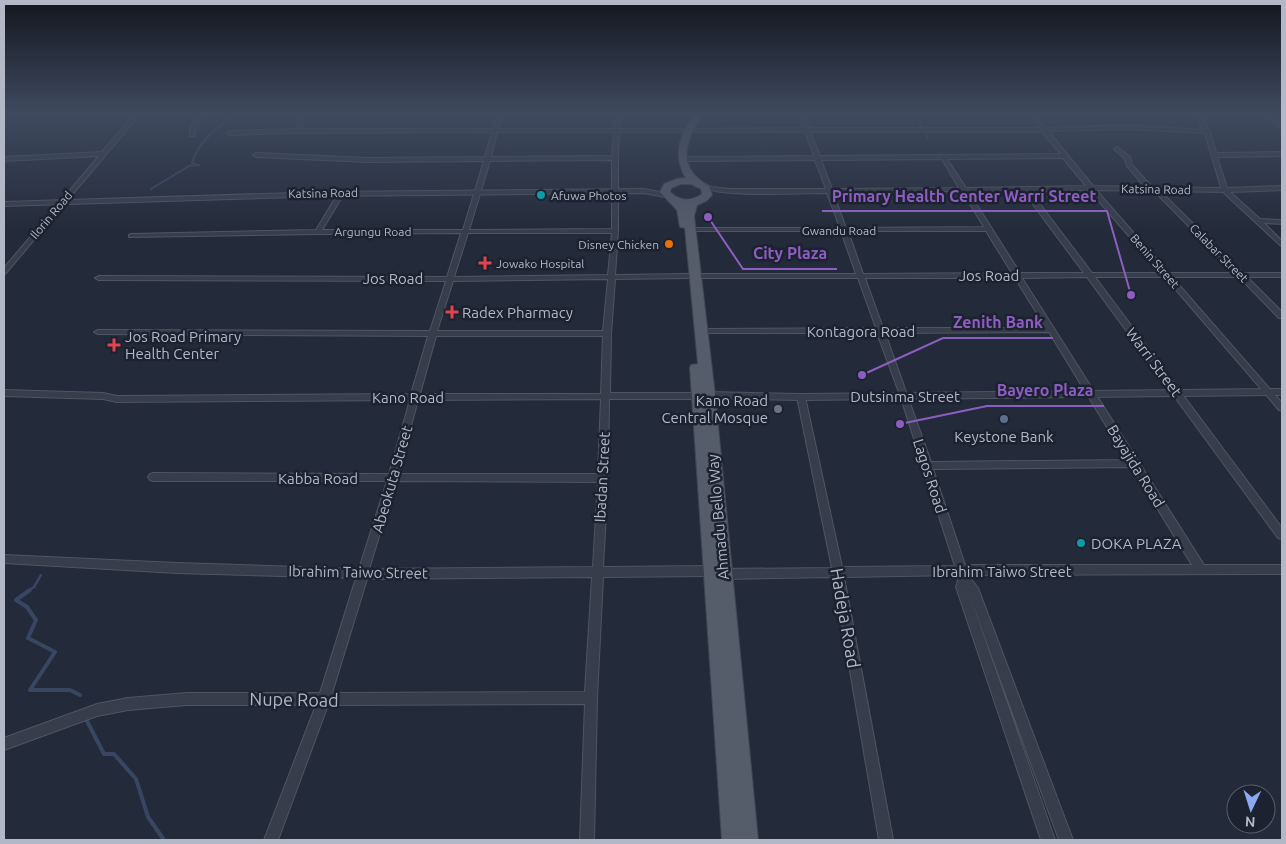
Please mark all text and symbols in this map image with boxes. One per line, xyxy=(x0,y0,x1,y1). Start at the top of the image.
callout: Primary Health Center Warri Street xyxy=(822,180,1107,211)
street label: Katsina Road xyxy=(1121,182,1191,196)
street label: Katsina Road xyxy=(288,186,358,200)
text: Primary Health Center Warri Street xyxy=(832,187,1096,205)
street label: Ilorin Road xyxy=(27,189,75,241)
marker: Afuwa Photos xyxy=(535,189,547,201)
place label: Afuwa Photos xyxy=(551,189,626,202)
street label: Calabar Street xyxy=(1187,221,1251,285)
street label: Gwandu Road xyxy=(802,224,876,237)
street label: Argungu Road xyxy=(334,225,412,238)
street label: Benin Street xyxy=(1128,231,1182,291)
place label: Disney Chicken xyxy=(578,238,659,251)
marker: Disney Chicken xyxy=(663,238,675,250)
callout: City Plaza xyxy=(743,238,837,269)
text: City Plaza xyxy=(753,244,827,262)
marker: Jowako Hospital xyxy=(478,256,492,270)
place label: Jowako Hospital xyxy=(496,257,585,270)
street label: Jos Road xyxy=(959,267,1019,284)
street label: Jos Road xyxy=(363,270,423,287)
place label: Radex Pharmacy xyxy=(462,304,573,321)
marker: Radex Pharmacy xyxy=(446,306,458,318)
callout: Zenith Bank xyxy=(943,307,1053,338)
text: Zenith Bank xyxy=(953,313,1043,331)
street label: Kontagora Road xyxy=(807,323,915,340)
street label: Warri Street xyxy=(1123,324,1185,400)
place label: Jos Road Primary Health Center xyxy=(125,328,241,362)
marker: Jos Road Primary Health Center xyxy=(107,338,121,352)
callout: Bayero Plaza xyxy=(987,375,1104,406)
text: Bayero Plaza xyxy=(997,381,1093,399)
street label: Dutsinma Street xyxy=(850,388,960,405)
street label: Kano Road xyxy=(372,389,444,406)
place label: Kano Road Central Mosque xyxy=(661,392,768,426)
marker: Kano Road Central Mosque xyxy=(772,403,784,415)
marker: Keystone Bank xyxy=(998,413,1010,425)
street label: Bayajida Road xyxy=(1104,422,1168,510)
street label: Abeokuta Street xyxy=(369,423,415,535)
place label: Keystone Bank xyxy=(954,428,1054,445)
street label: Ibadan Street xyxy=(591,431,613,523)
street label: Lagos Road xyxy=(910,437,950,515)
street label: Ahmadu Bello Way xyxy=(704,453,732,581)
street label: Kabba Road xyxy=(278,470,358,487)
place label: DOKA PLAZA xyxy=(1091,535,1182,552)
marker: DOKA PLAZA xyxy=(1075,537,1087,549)
street label: Ibrahim Taiwo Street xyxy=(288,562,428,582)
street label: Ibrahim Taiwo Street xyxy=(932,563,1072,580)
street label: Hadeja Road xyxy=(827,566,865,670)
street label: Nupe Road xyxy=(249,688,339,710)
north arrow xyxy=(1226,784,1276,834)
text: N xyxy=(1244,814,1256,830)

